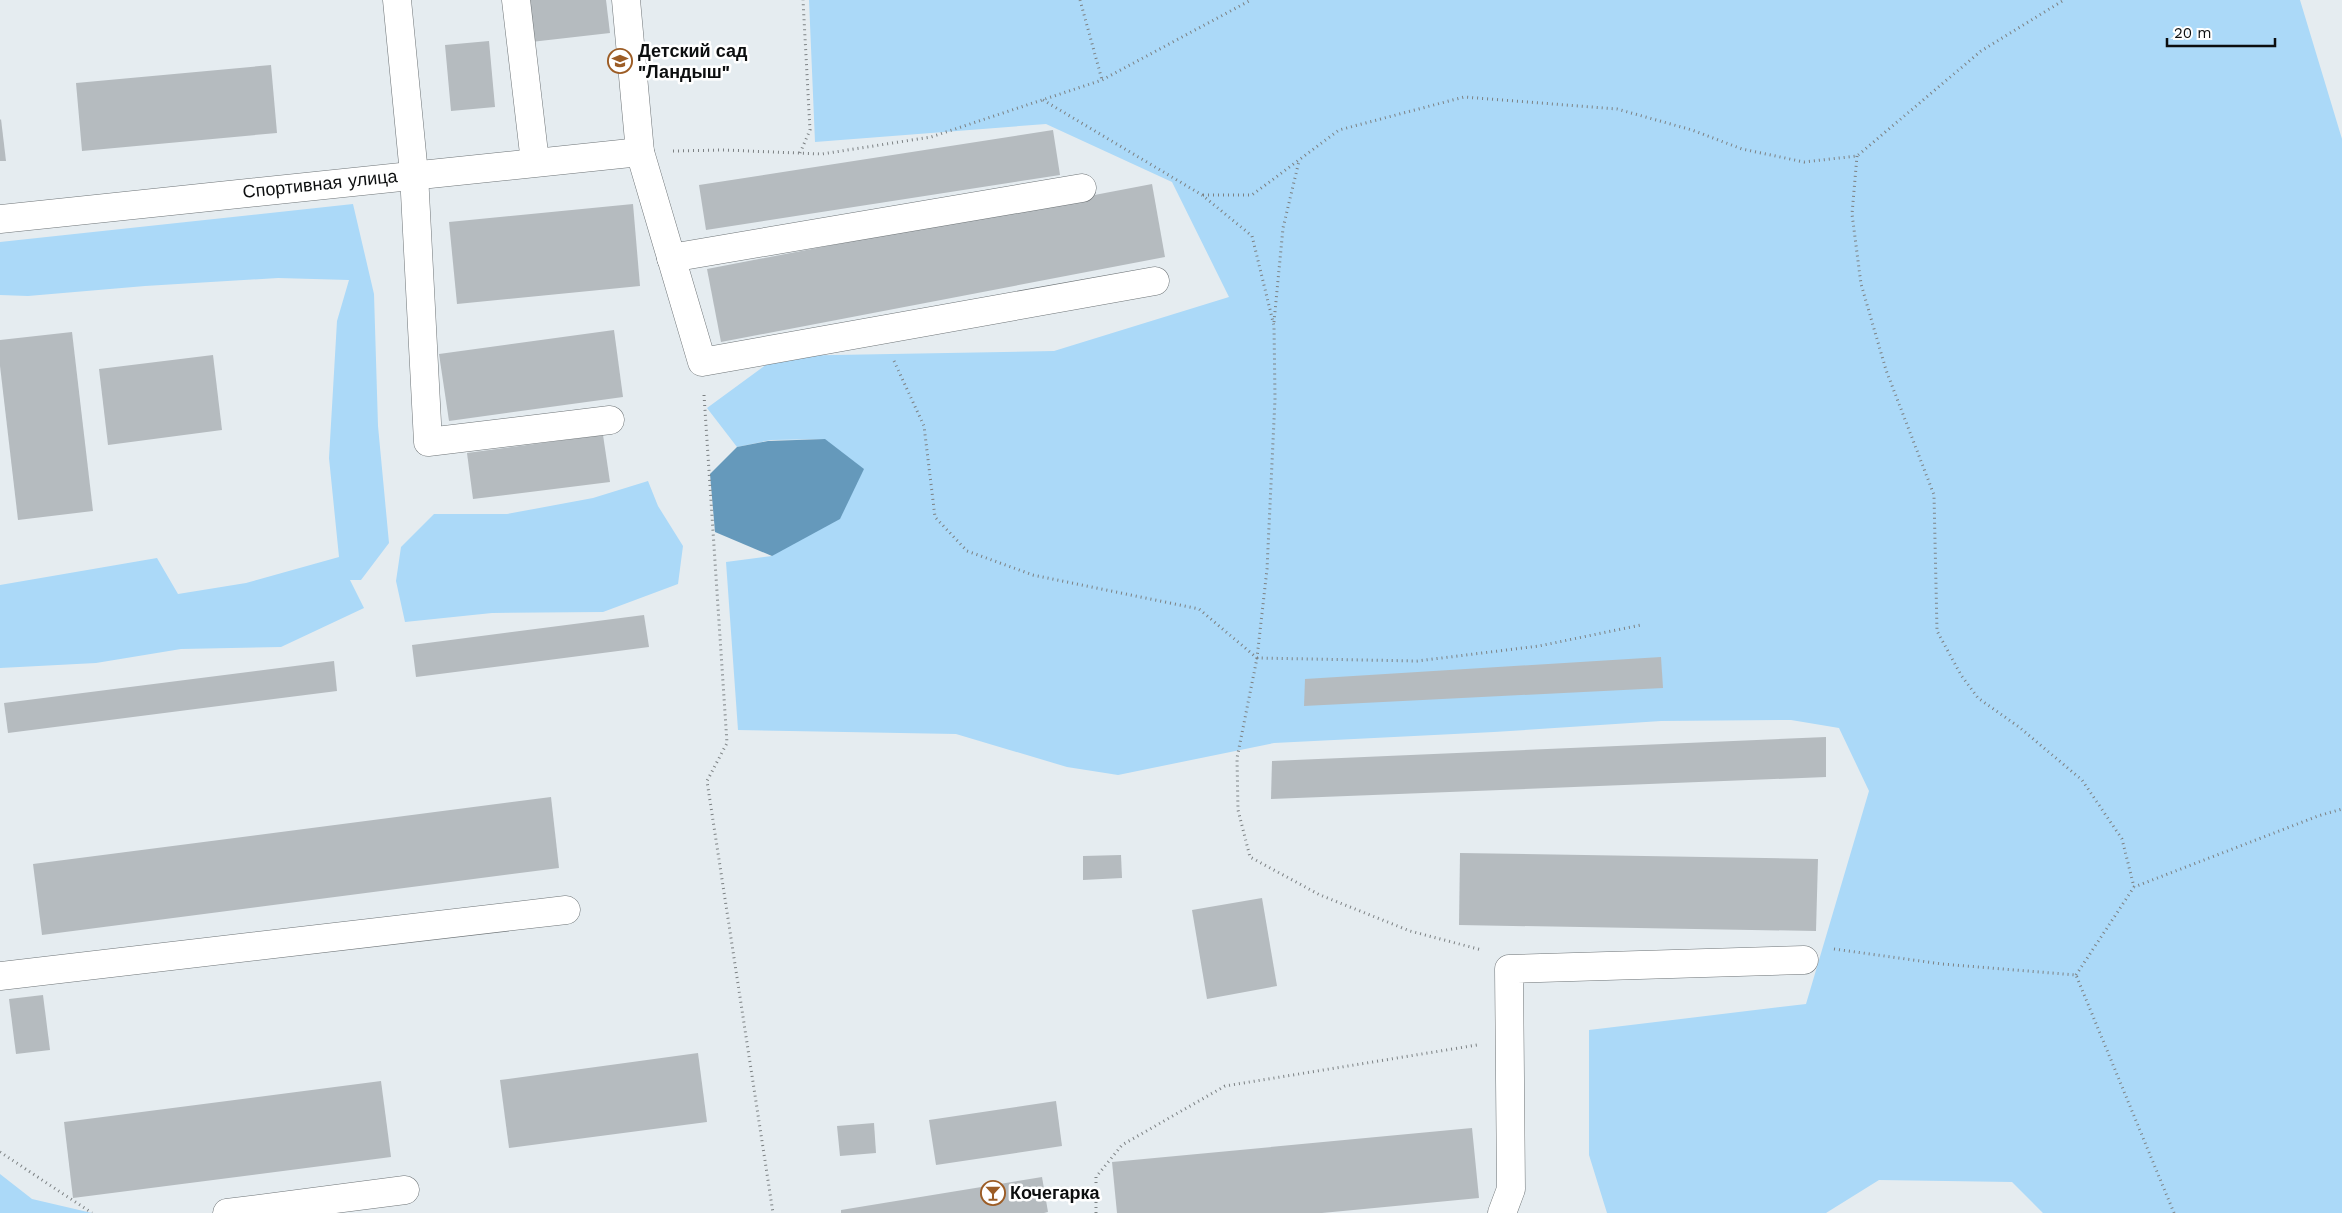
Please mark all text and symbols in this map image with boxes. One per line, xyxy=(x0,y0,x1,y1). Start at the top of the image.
scale bar xyxy=(2167,15,2274,47)
text: 20 m xyxy=(2174,24,2212,42)
place label: Детский сад "Ландыш" xyxy=(638,40,748,82)
school or university icon: Детский сад "Ландыш" xyxy=(607,48,633,74)
street label: Спортивная улица xyxy=(241,165,399,202)
bar icon: Кочегарка xyxy=(980,1180,1006,1206)
place label: Кочегарка xyxy=(1010,1182,1101,1203)

